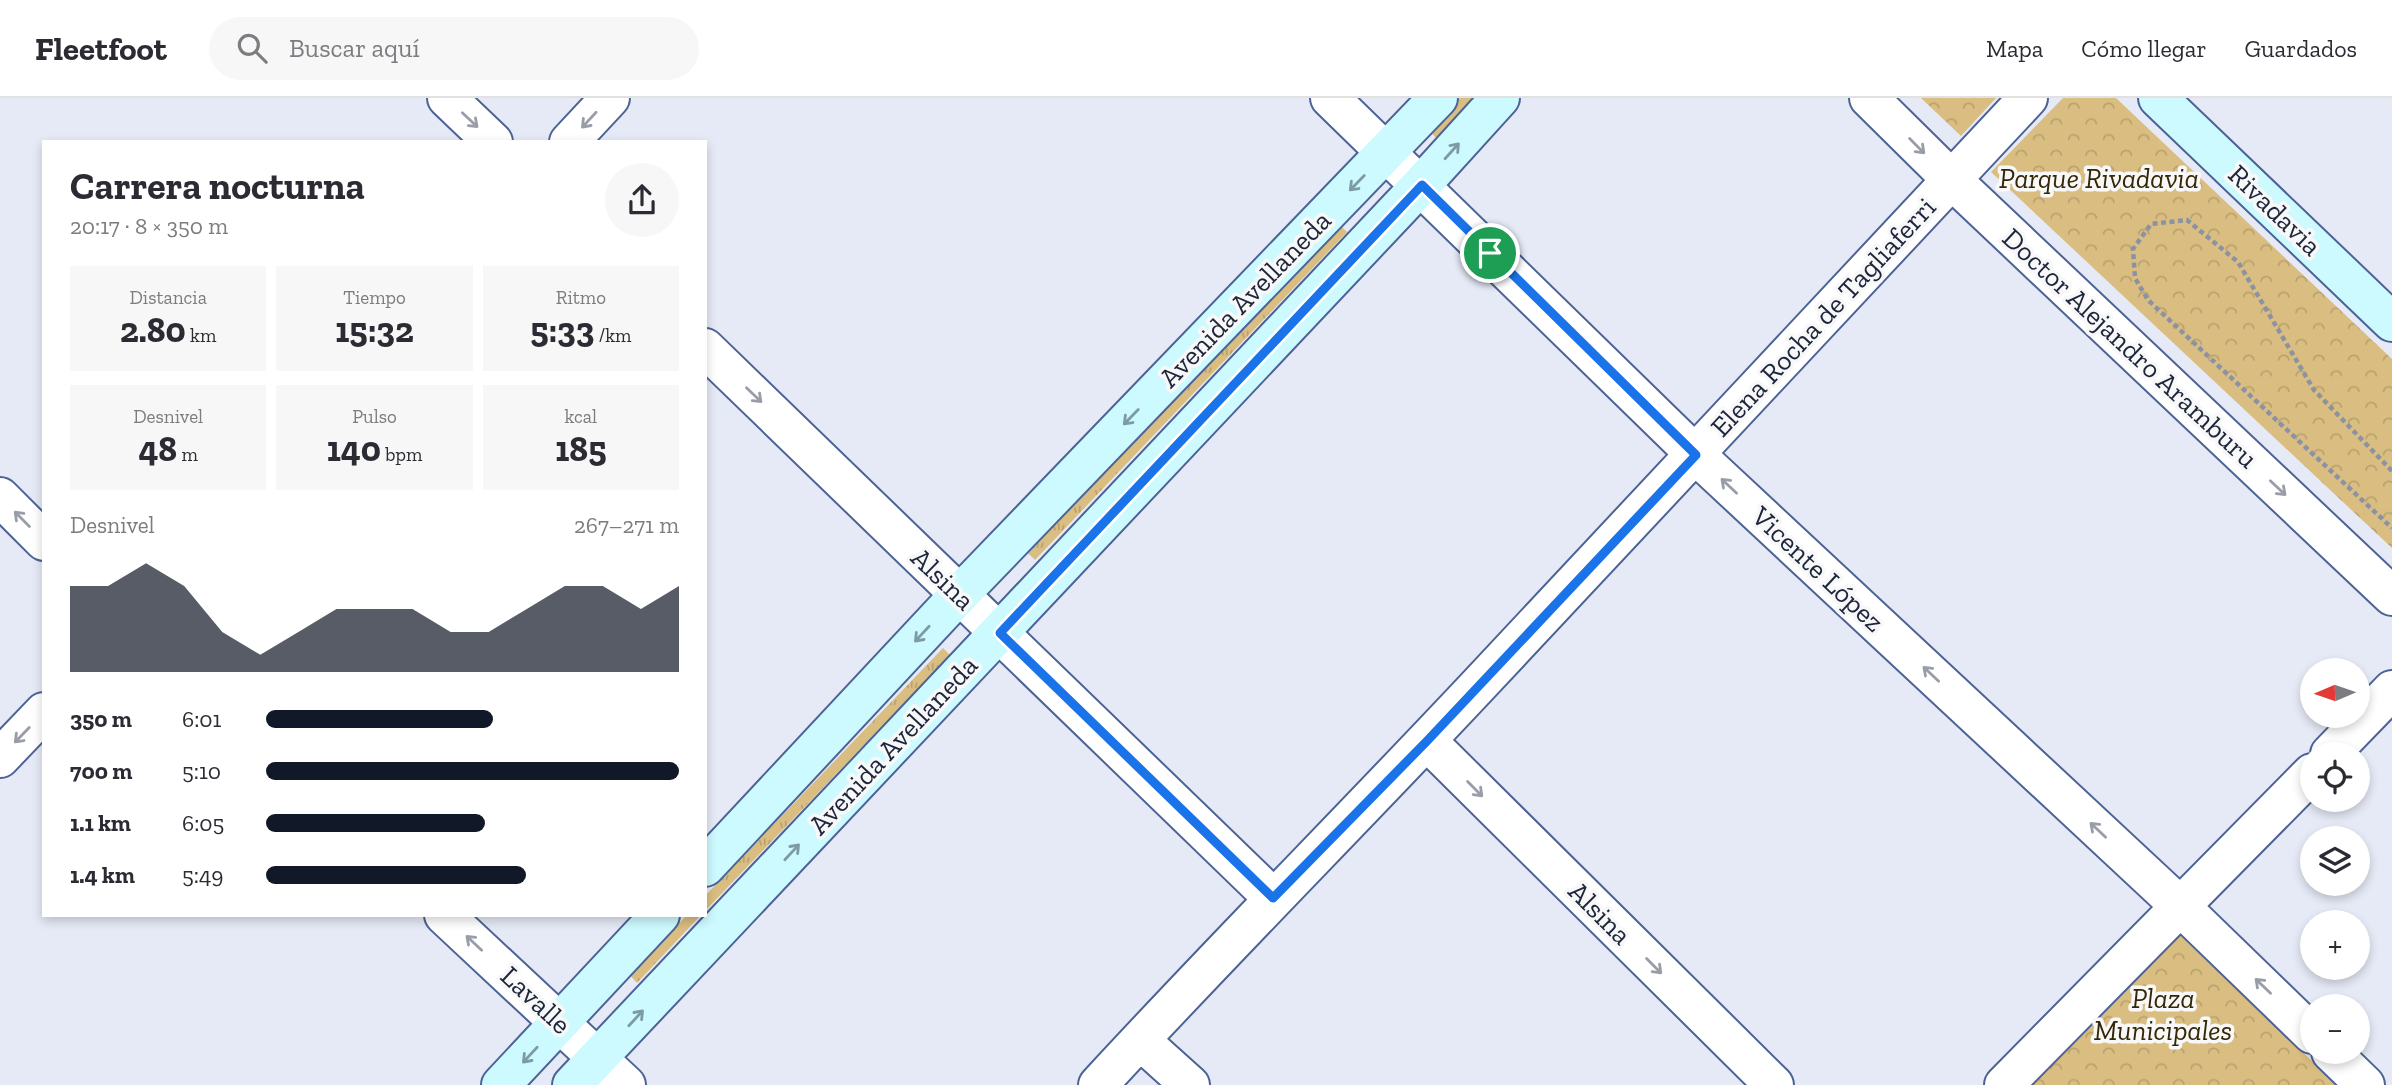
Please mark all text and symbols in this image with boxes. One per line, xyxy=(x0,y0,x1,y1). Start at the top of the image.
search box xyxy=(209,17,699,80)
text: Fleetfoot xyxy=(35,29,167,68)
icon: search xyxy=(233,29,271,67)
text: Buscar aquí xyxy=(289,32,420,64)
text: Mapa xyxy=(1986,34,2043,63)
text: Cómo llegar xyxy=(2081,34,2207,63)
text: Guardados xyxy=(2245,34,2357,63)
one-way arrow xyxy=(461,111,478,128)
one-way arrow xyxy=(581,111,598,128)
one-way arrow xyxy=(1909,137,1926,154)
one-way arrow xyxy=(1444,142,1460,160)
street label: Rivadavia xyxy=(2222,158,2329,263)
park label: Parque Rivadavia xyxy=(1999,162,2199,195)
text: Carrera nocturna xyxy=(70,163,365,209)
button: share xyxy=(605,163,679,237)
one-way arrow xyxy=(1348,174,1365,191)
street label: Elena Rocha de Tagliaferri xyxy=(1704,191,1942,443)
street label: Avenida Avellaneda xyxy=(1152,204,1338,394)
text: 20:17 · 8 × 350 m xyxy=(70,212,228,240)
street label: Doctor Alejandro Aramburu xyxy=(1996,221,2265,475)
pin xyxy=(1460,223,1520,283)
icon: arrive xyxy=(1471,234,1509,272)
text: Distancia xyxy=(129,286,207,309)
text: Tiempo xyxy=(343,286,406,309)
text: Ritmo xyxy=(556,286,606,309)
text: 2.80 xyxy=(120,309,186,351)
text: 15:32 xyxy=(335,309,414,351)
text: 5:33 xyxy=(530,309,594,351)
text: km xyxy=(186,324,216,347)
text: /km xyxy=(594,324,631,347)
one-way arrow xyxy=(745,387,762,404)
text: Desnivel xyxy=(133,405,203,428)
text: Pulso xyxy=(352,405,397,428)
text: kcal xyxy=(565,405,597,428)
one-way arrow xyxy=(1122,408,1139,425)
text: 48 xyxy=(138,428,177,470)
text: 140 xyxy=(327,428,381,470)
text: 185 xyxy=(555,428,606,470)
text: m xyxy=(177,443,198,466)
text: bpm xyxy=(381,443,422,466)
one-way arrow xyxy=(1721,477,1738,494)
one-way arrow xyxy=(2269,480,2287,496)
street label: Vicente López xyxy=(1744,499,1891,639)
one-way arrow xyxy=(14,510,31,527)
text: Desnivel xyxy=(70,511,155,539)
text: 267–271 m xyxy=(574,511,679,539)
street label: Alsina xyxy=(904,541,982,617)
one-way arrow xyxy=(914,625,931,642)
street label: Avenida Avellaneda xyxy=(802,648,985,841)
north arrow xyxy=(2300,658,2370,728)
map controls xyxy=(2300,658,2370,1064)
one-way arrow xyxy=(1923,666,1940,683)
text: 350 m xyxy=(70,705,132,733)
text: 6:01 xyxy=(182,705,221,733)
one-way arrow xyxy=(13,726,30,743)
button: locate xyxy=(2300,742,2370,812)
text: 700 m xyxy=(70,757,132,785)
text: 5:10 xyxy=(182,757,221,785)
one-way arrow xyxy=(1467,780,1484,797)
text: 1.1 km xyxy=(70,809,131,837)
text: 6:05 xyxy=(182,809,224,837)
one-way arrow xyxy=(2090,821,2107,838)
button: layers xyxy=(2300,826,2370,896)
one-way arrow xyxy=(784,844,801,861)
text: 1.4 km xyxy=(70,861,135,889)
text: 5:49 xyxy=(182,861,224,889)
street label: Alsina xyxy=(1562,875,1639,952)
button: + xyxy=(2300,910,2370,980)
one-way arrow xyxy=(465,935,483,951)
one-way arrow xyxy=(1645,958,1662,975)
street label: Lavalle xyxy=(494,959,578,1041)
one-way arrow xyxy=(2254,978,2271,995)
park label: Plaza Municipales xyxy=(2094,982,2232,1047)
button: − xyxy=(2300,994,2370,1064)
one-way arrow xyxy=(627,1009,644,1027)
one-way arrow xyxy=(521,1046,538,1063)

